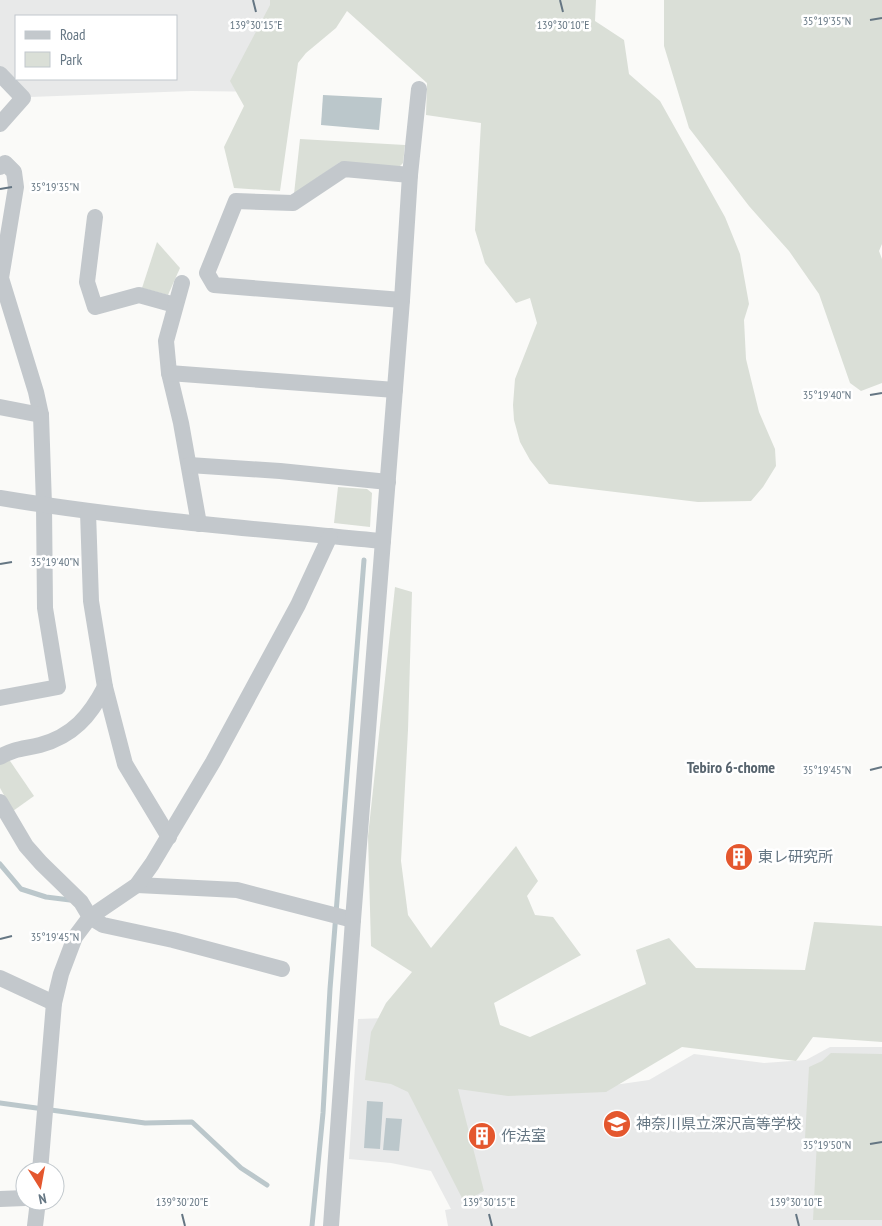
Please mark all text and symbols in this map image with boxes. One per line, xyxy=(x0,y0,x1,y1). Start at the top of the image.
text: 35°19'35"N xyxy=(803,13,851,28)
legend xyxy=(15,15,178,80)
text: 139°30'15"E xyxy=(230,17,282,32)
text: 139°30'10"E xyxy=(537,17,589,32)
text: Road xyxy=(60,25,86,44)
text: Park xyxy=(60,50,82,69)
text: 35°19'35"N xyxy=(31,179,79,194)
text: 35°19'40"N xyxy=(803,387,851,402)
text: 35°19'40"N xyxy=(31,554,79,569)
district label: Tebiro 6-chome xyxy=(687,757,775,777)
text: 35°19'45"N xyxy=(803,762,851,777)
building icon: 東レ研究所 xyxy=(724,842,754,872)
place label: 東レ研究所 xyxy=(758,847,833,866)
text: 35°19'45"N xyxy=(31,929,79,944)
school or university icon: 神奈川県立深沢高等学校 xyxy=(602,1109,632,1139)
place label: 神奈川県立深沢高等学校 xyxy=(636,1114,801,1133)
building icon: 作法室 xyxy=(467,1121,497,1151)
place label: 作法室 xyxy=(501,1126,546,1145)
text: 35°19'50"N xyxy=(803,1137,851,1152)
north arrow xyxy=(15,1161,65,1211)
text: N xyxy=(37,1189,48,1208)
text: 139°30'20"E xyxy=(156,1194,208,1209)
text: 139°30'15"E xyxy=(463,1194,515,1209)
text: 139°30'10"E xyxy=(770,1194,822,1209)

